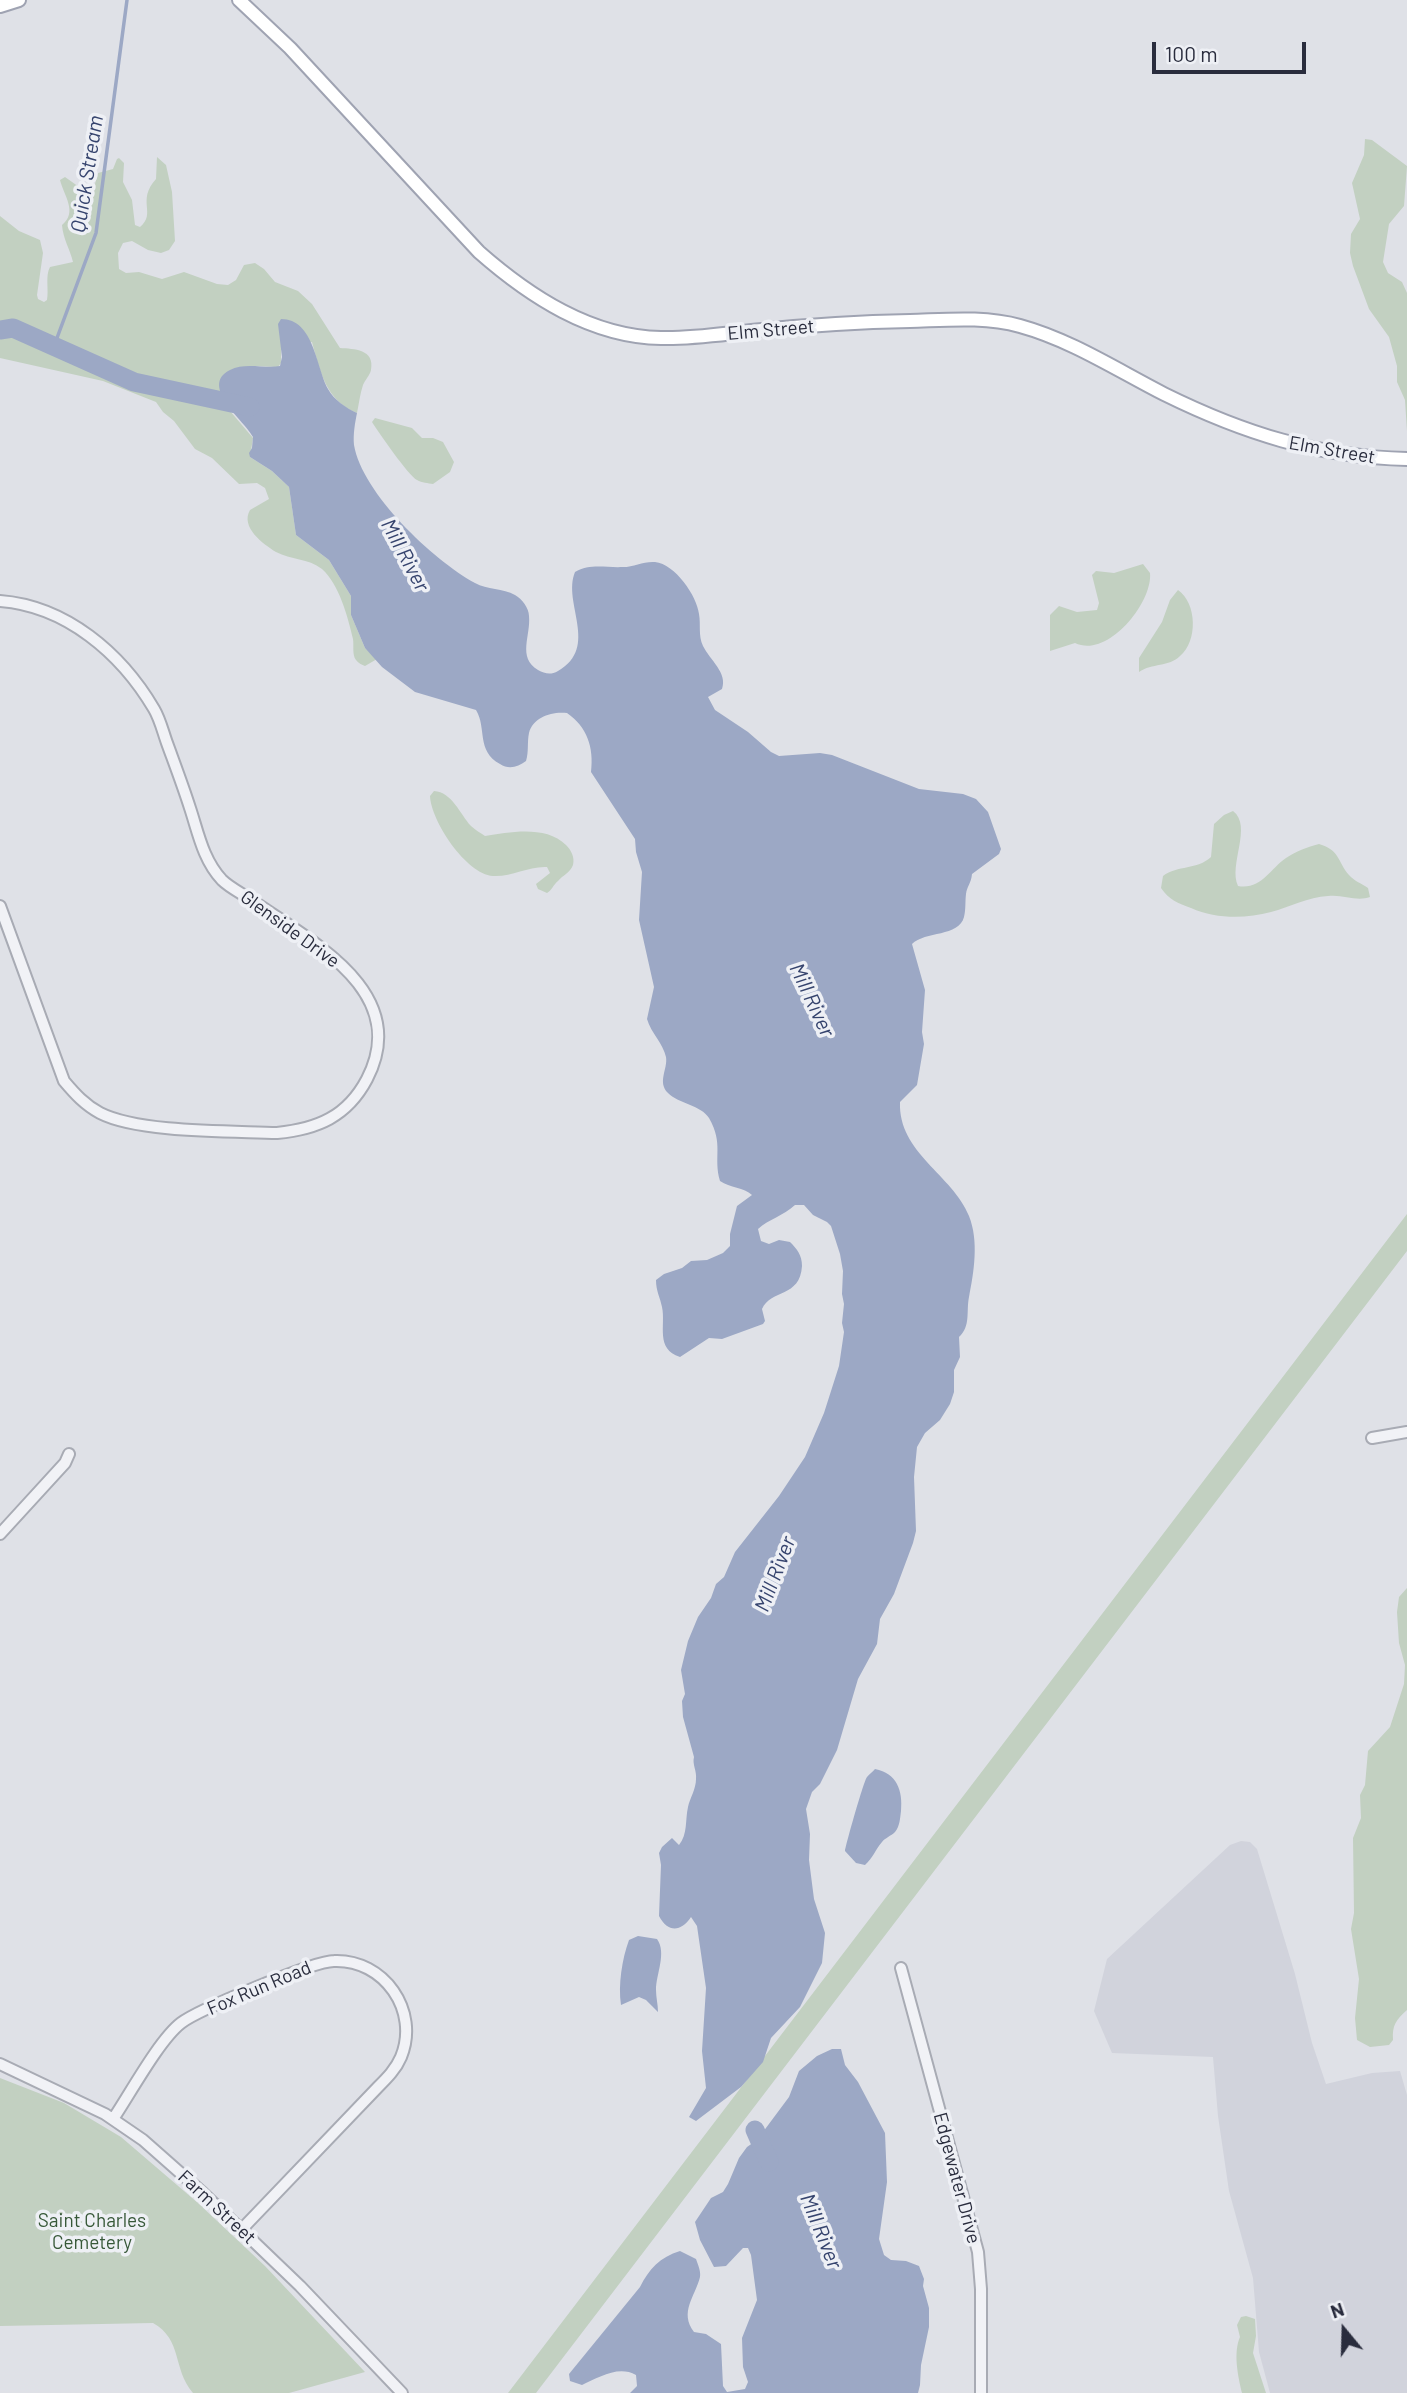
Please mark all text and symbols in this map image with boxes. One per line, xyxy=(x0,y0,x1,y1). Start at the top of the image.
scale bar xyxy=(1155,28,1309,72)
text: 100 m xyxy=(1165,41,1218,66)
water label: Quick Stream xyxy=(65,114,109,234)
street label: Elm Street xyxy=(727,315,815,345)
street label: Elm Street xyxy=(1287,431,1377,469)
water label: Mill River xyxy=(375,514,435,596)
street label: Glenside Drive xyxy=(236,885,344,973)
water label: Mill River xyxy=(784,959,840,1041)
water label: Mill River xyxy=(749,1533,801,1615)
street label: Fox Run Road xyxy=(204,1956,314,2020)
street label: Edgewater Drive xyxy=(929,2110,985,2246)
street label: Farm Street xyxy=(173,2165,261,2249)
water label: Mill River xyxy=(795,2190,847,2272)
park label: Saint Charles Cemetery xyxy=(38,2210,146,2254)
north arrow xyxy=(1309,2295,1379,2365)
text: N xyxy=(1327,2297,1347,2323)

